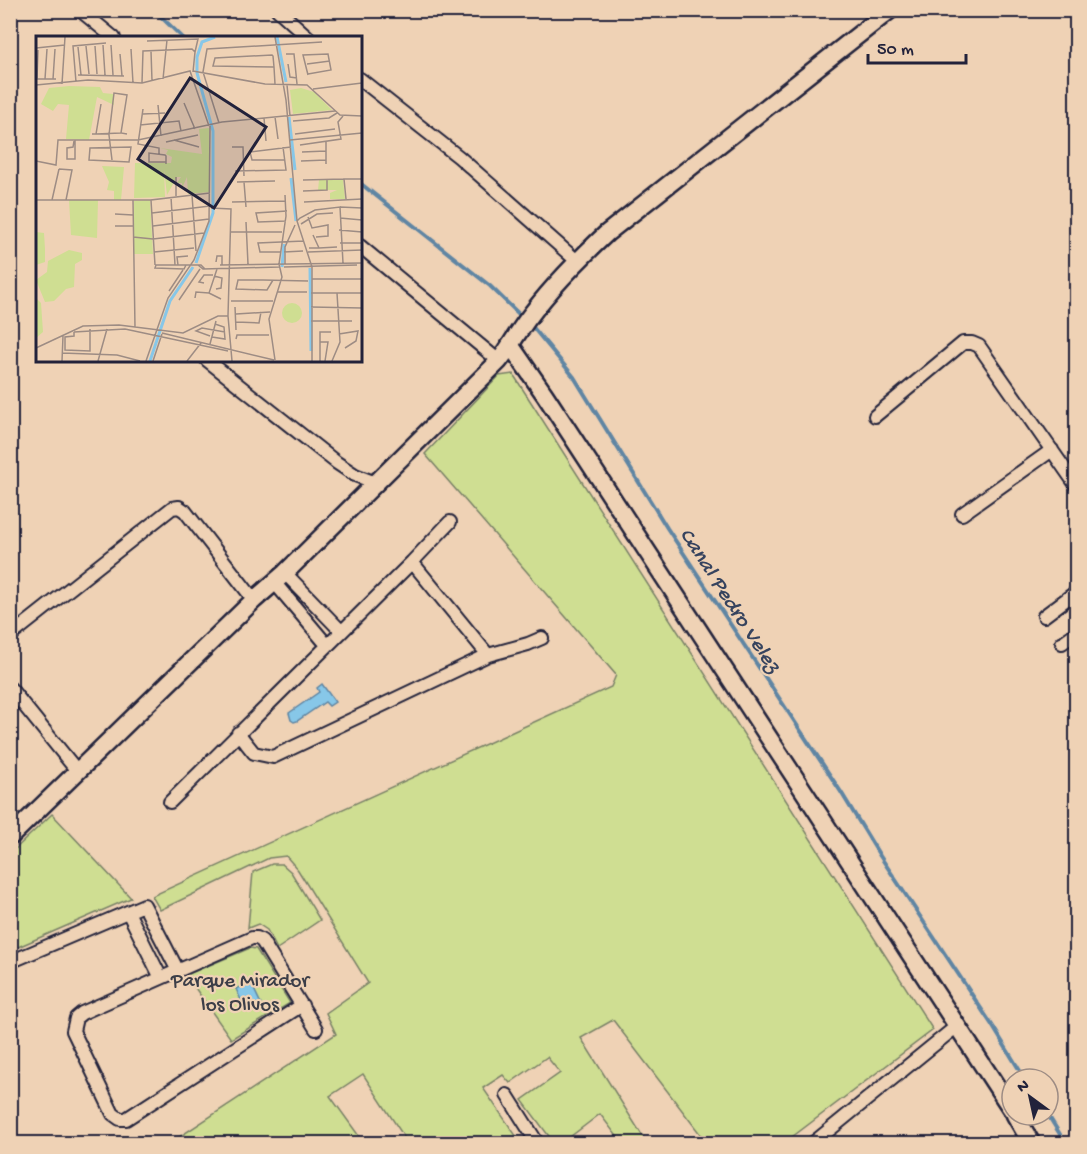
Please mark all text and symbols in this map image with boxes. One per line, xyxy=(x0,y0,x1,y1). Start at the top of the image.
scale bar xyxy=(868,27,966,65)
inset map xyxy=(36,36,362,362)
text: 50 m xyxy=(877,40,914,61)
water label: Canal Pedro Velez xyxy=(672,524,786,679)
park label: Parque Mirador los Olivos xyxy=(170,970,310,1019)
north arrow xyxy=(1000,1067,1060,1127)
text: N xyxy=(1014,1076,1034,1098)

